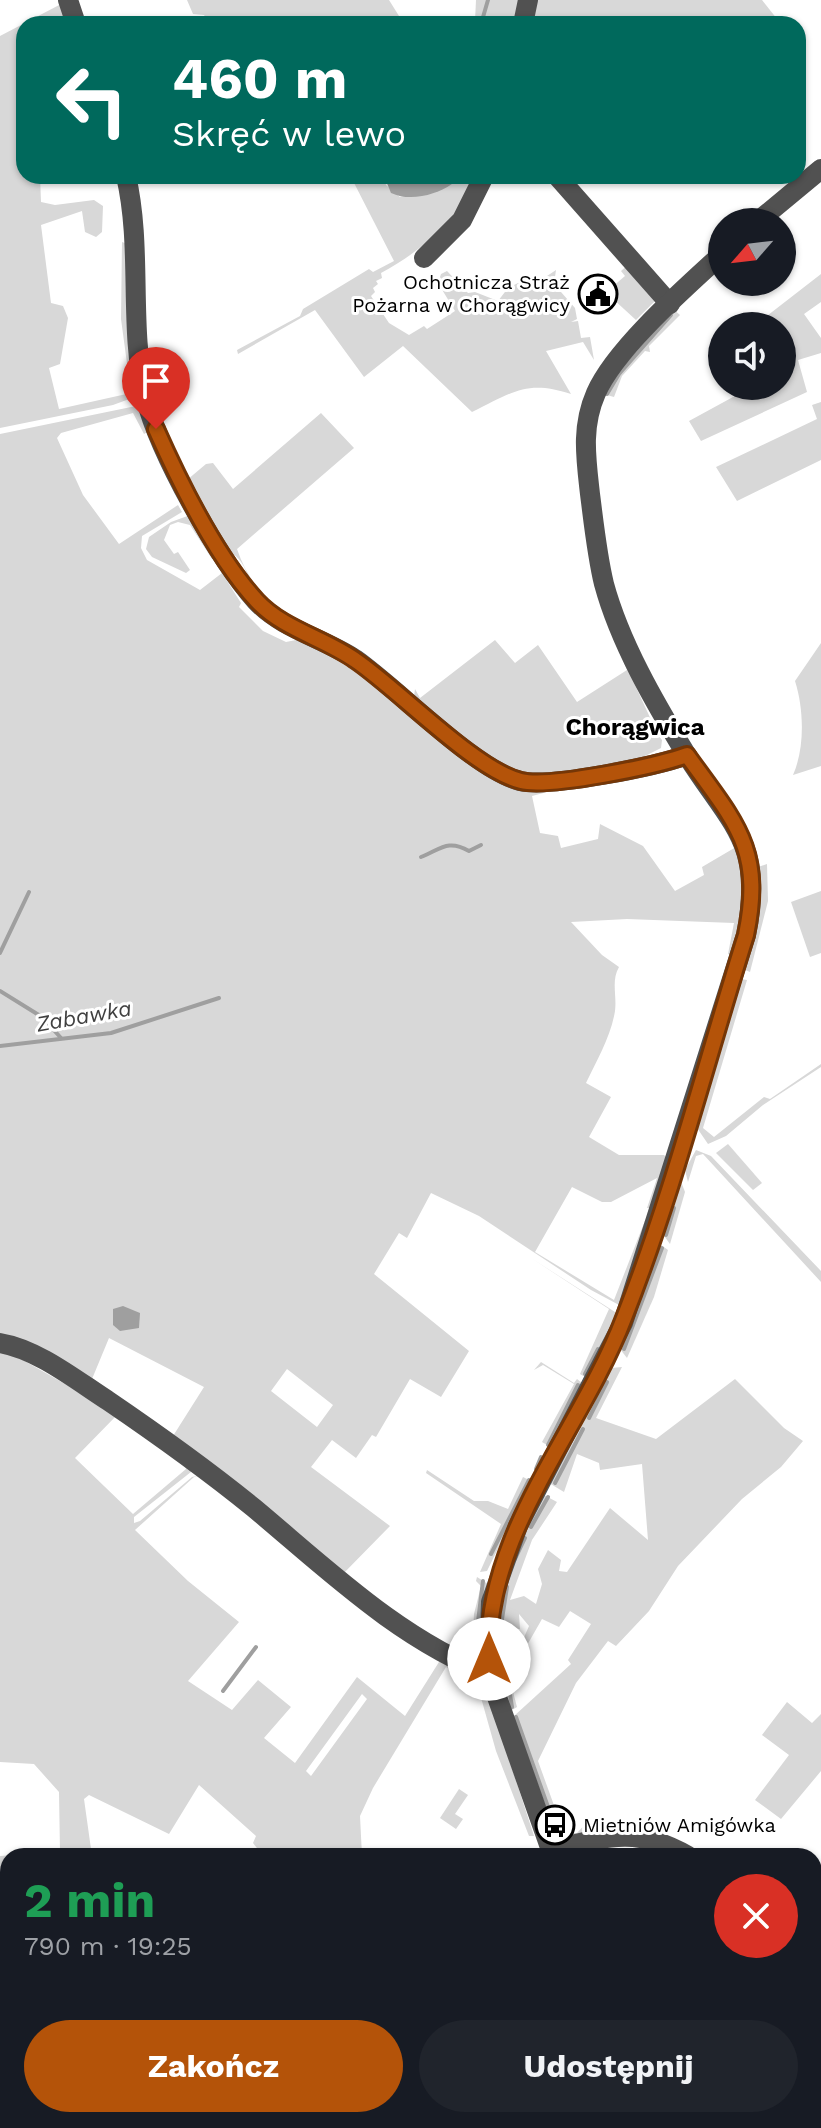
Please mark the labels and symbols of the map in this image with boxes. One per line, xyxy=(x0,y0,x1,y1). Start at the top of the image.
north arrow xyxy=(708,208,796,296)
place label: Ochotnicza Straż Pożarna w Chorągwicy xyxy=(352,270,571,317)
public building icon: Ochotnicza Straż Pożarna w Chorągwicy xyxy=(577,273,619,315)
pin xyxy=(122,347,190,429)
district label: Chorągwica xyxy=(565,713,705,741)
water label: Zabawka xyxy=(34,995,133,1037)
position arrow xyxy=(447,1617,531,1701)
bus stop icon: Mietniów Amigówka xyxy=(534,1804,576,1846)
place label: Mietniów Amigówka xyxy=(583,1813,776,1837)

